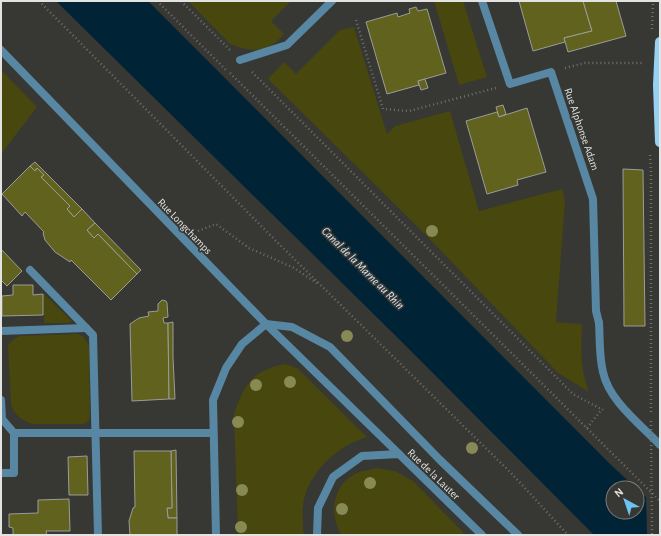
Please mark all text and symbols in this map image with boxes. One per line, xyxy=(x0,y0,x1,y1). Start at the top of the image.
street label: Rue Alphonse Adam xyxy=(562,87,601,172)
street label: Rue Longchamps xyxy=(155,196,214,256)
water label: Canal de la Marne au Rhin xyxy=(320,225,406,311)
street label: Rue de la Lauter xyxy=(405,447,462,502)
north arrow xyxy=(605,480,645,520)
text: N xyxy=(612,486,625,499)

